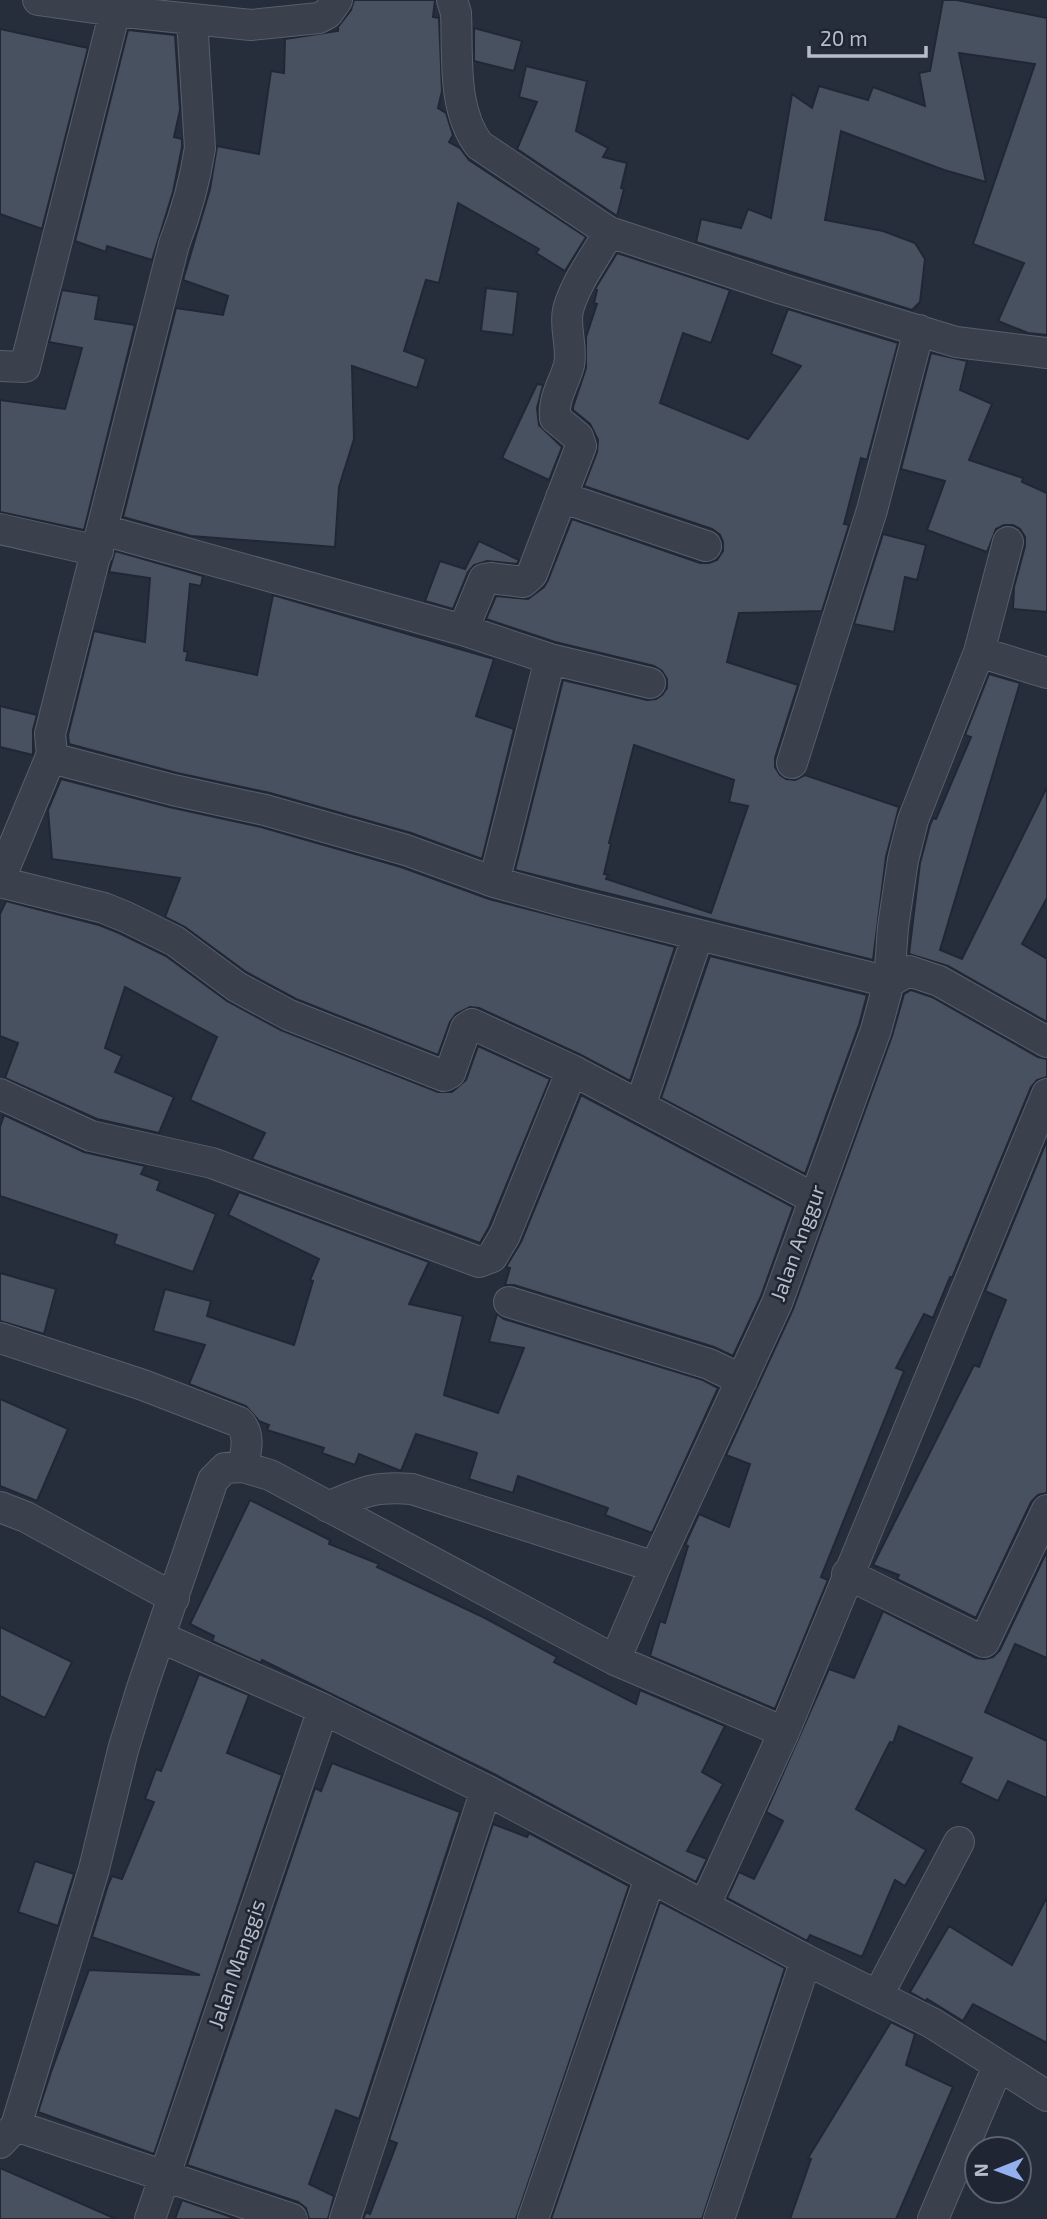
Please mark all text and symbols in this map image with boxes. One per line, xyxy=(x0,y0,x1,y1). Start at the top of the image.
scale bar xyxy=(809,14,926,58)
text: 20 m xyxy=(820,25,868,50)
street label: Jalan Anggur xyxy=(764,1180,829,1304)
street label: Jalan Manggis xyxy=(202,1896,269,2031)
north arrow xyxy=(963,2135,1033,2205)
text: N xyxy=(969,2163,992,2177)

